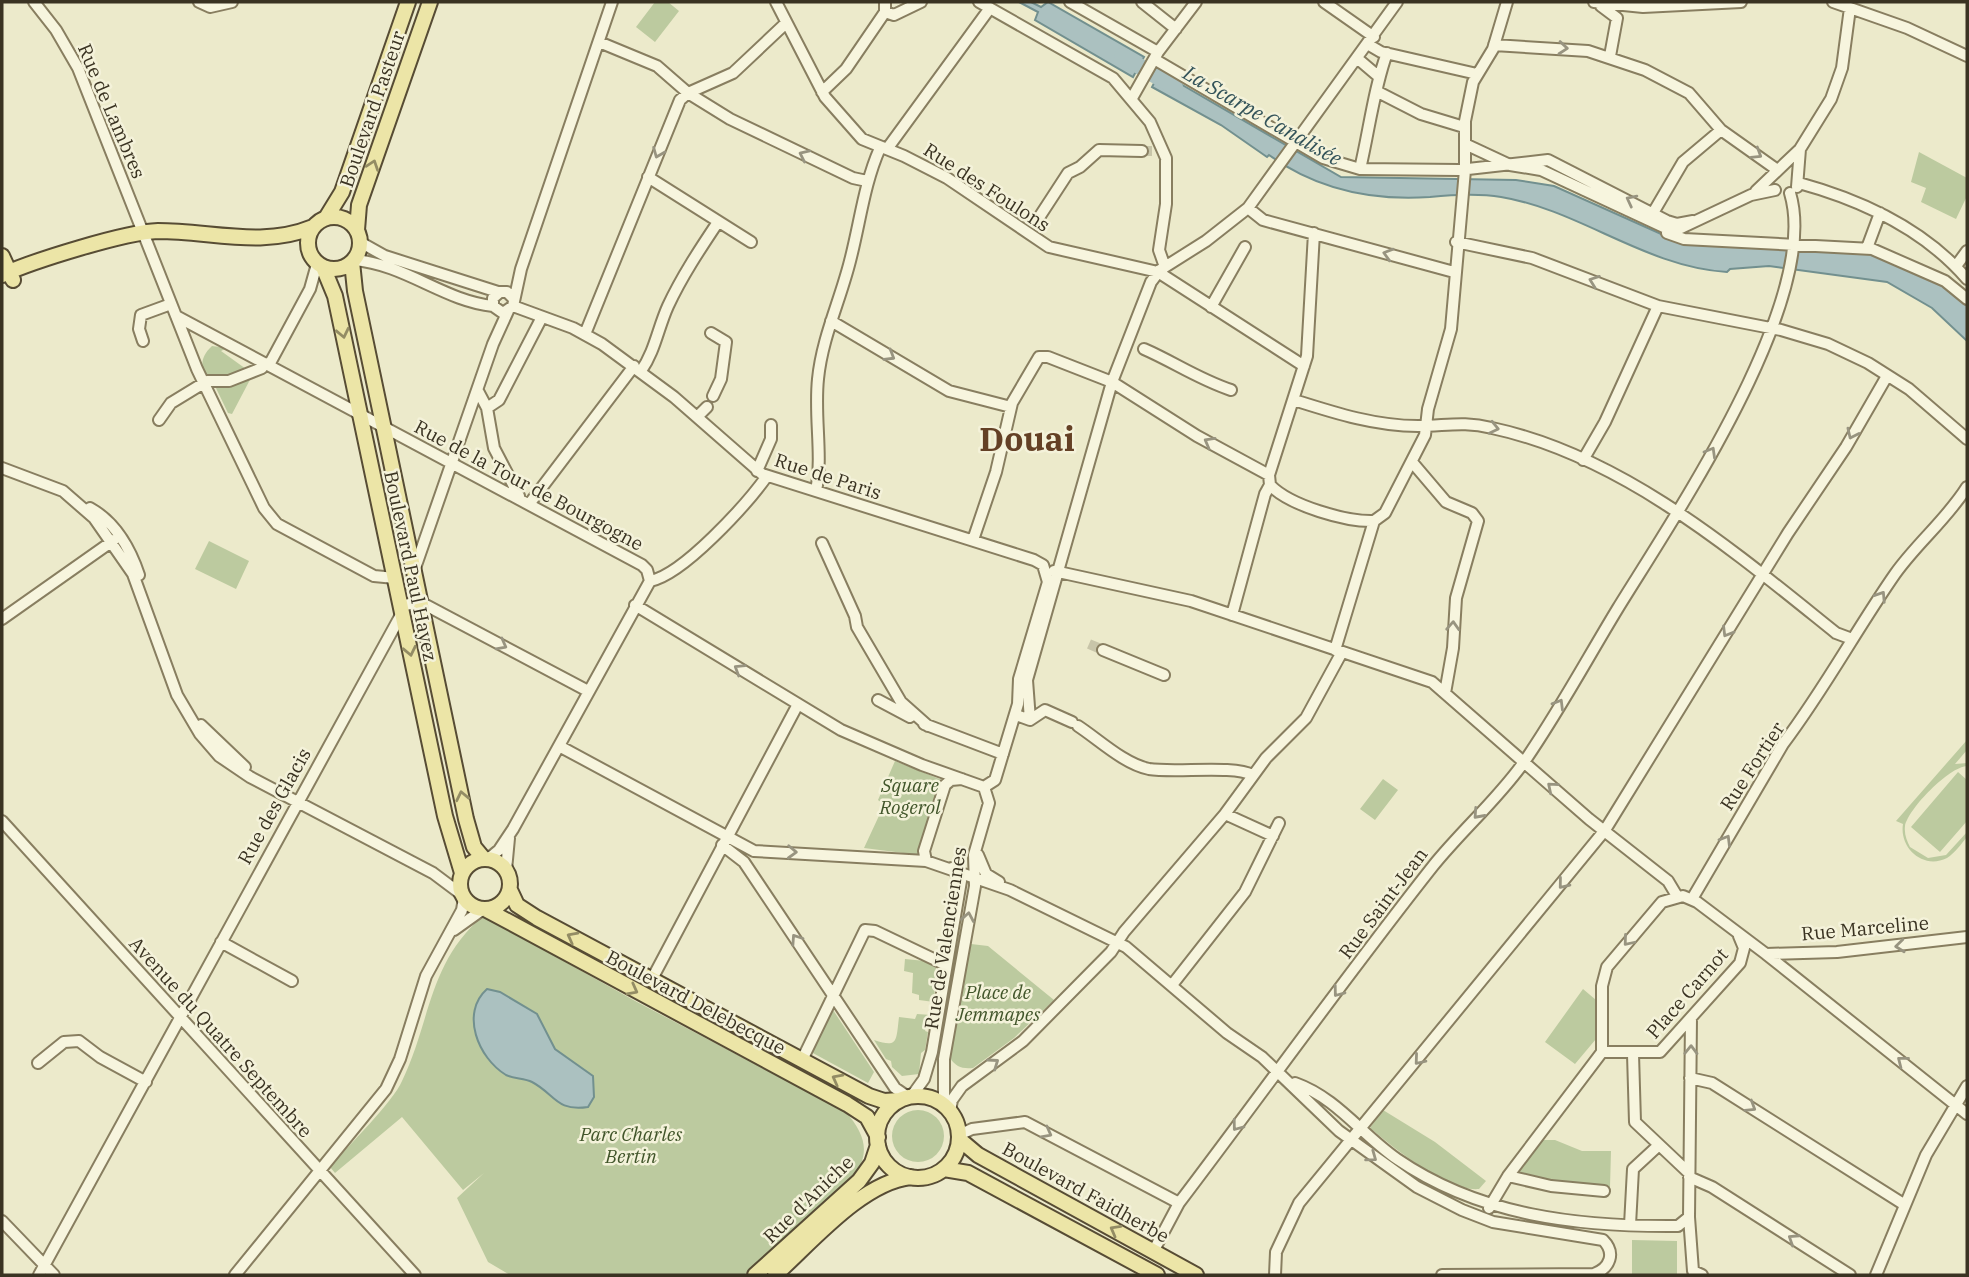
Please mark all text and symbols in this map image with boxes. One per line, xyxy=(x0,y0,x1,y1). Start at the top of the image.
street label: Boulevard Pasteur xyxy=(334,27,410,190)
street label: Rue de Lambres xyxy=(73,40,151,182)
one-way arrow xyxy=(1557,40,1568,55)
water label: La Scarpe Canalisée xyxy=(1178,58,1348,172)
street label: Rue des Foulons xyxy=(919,137,1055,237)
one-way arrow xyxy=(1749,145,1762,158)
one-way arrow xyxy=(652,147,666,159)
one-way arrow xyxy=(799,149,811,163)
one-way arrow xyxy=(365,159,379,171)
one-way arrow xyxy=(1625,195,1638,208)
one-way arrow xyxy=(1382,248,1394,262)
one-way arrow xyxy=(1589,275,1601,289)
one-way arrow xyxy=(334,326,349,338)
one-way arrow xyxy=(882,348,895,361)
street label: Rue de la Tour de Bourgogne xyxy=(410,414,648,556)
district label: Douai xyxy=(979,417,1075,460)
one-way arrow xyxy=(1488,420,1500,435)
one-way arrow xyxy=(1847,427,1861,439)
one-way arrow xyxy=(1203,437,1216,451)
street label: Rue de Paris xyxy=(772,447,884,505)
one-way arrow xyxy=(1703,447,1716,459)
street label: Boulevard Paul Hayez xyxy=(379,468,443,664)
one-way arrow xyxy=(1873,591,1885,604)
one-way arrow xyxy=(1446,620,1461,631)
one-way arrow xyxy=(1722,625,1735,638)
one-way arrow xyxy=(495,637,507,651)
one-way arrow xyxy=(401,645,416,657)
one-way arrow xyxy=(734,665,747,678)
one-way arrow xyxy=(1551,699,1564,712)
street label: Rue Fortier xyxy=(1714,717,1790,815)
street label: Rue des Glacis xyxy=(232,744,316,868)
park label: Square Rogerol xyxy=(878,773,941,819)
one-way arrow xyxy=(1548,783,1561,795)
one-way arrow xyxy=(455,790,470,802)
one-way arrow xyxy=(1474,806,1486,819)
one-way arrow xyxy=(1718,834,1731,847)
street label: Rue Saint-Jean xyxy=(1333,843,1433,963)
one-way arrow xyxy=(786,845,797,860)
street label: Rue de Valenciennes xyxy=(919,845,971,1031)
one-way arrow xyxy=(1558,876,1571,888)
street label: Rue Marceline xyxy=(1800,910,1930,946)
one-way arrow xyxy=(960,911,975,923)
one-way arrow xyxy=(567,931,579,945)
street label: Avenue du Quatre Septembre xyxy=(124,932,318,1142)
one-way arrow xyxy=(1624,932,1636,945)
one-way arrow xyxy=(792,934,804,947)
one-way arrow xyxy=(1894,938,1905,953)
street label: Place Carnot xyxy=(1641,942,1733,1043)
street label: Boulevard Delebecque xyxy=(602,944,790,1060)
park label: Place de Jemmapes xyxy=(955,980,1040,1026)
one-way arrow xyxy=(625,982,638,995)
one-way arrow xyxy=(1333,985,1346,997)
one-way arrow xyxy=(1683,1045,1699,1055)
one-way arrow xyxy=(1415,1051,1427,1064)
one-way arrow xyxy=(1898,1057,1910,1070)
one-way arrow xyxy=(986,1059,999,1071)
one-way arrow xyxy=(832,1073,845,1087)
one-way arrow xyxy=(1743,1099,1756,1112)
one-way arrow xyxy=(1233,1118,1246,1131)
park label: Parc Charles Bertin xyxy=(579,1122,682,1168)
one-way arrow xyxy=(1040,1125,1052,1139)
street label: Boulevard Faidherbe xyxy=(998,1136,1174,1248)
one-way arrow xyxy=(1364,1149,1377,1161)
street label: Rue d'Aniche xyxy=(758,1150,858,1248)
one-way arrow xyxy=(1110,1225,1122,1239)
one-way arrow xyxy=(1787,1234,1800,1247)

